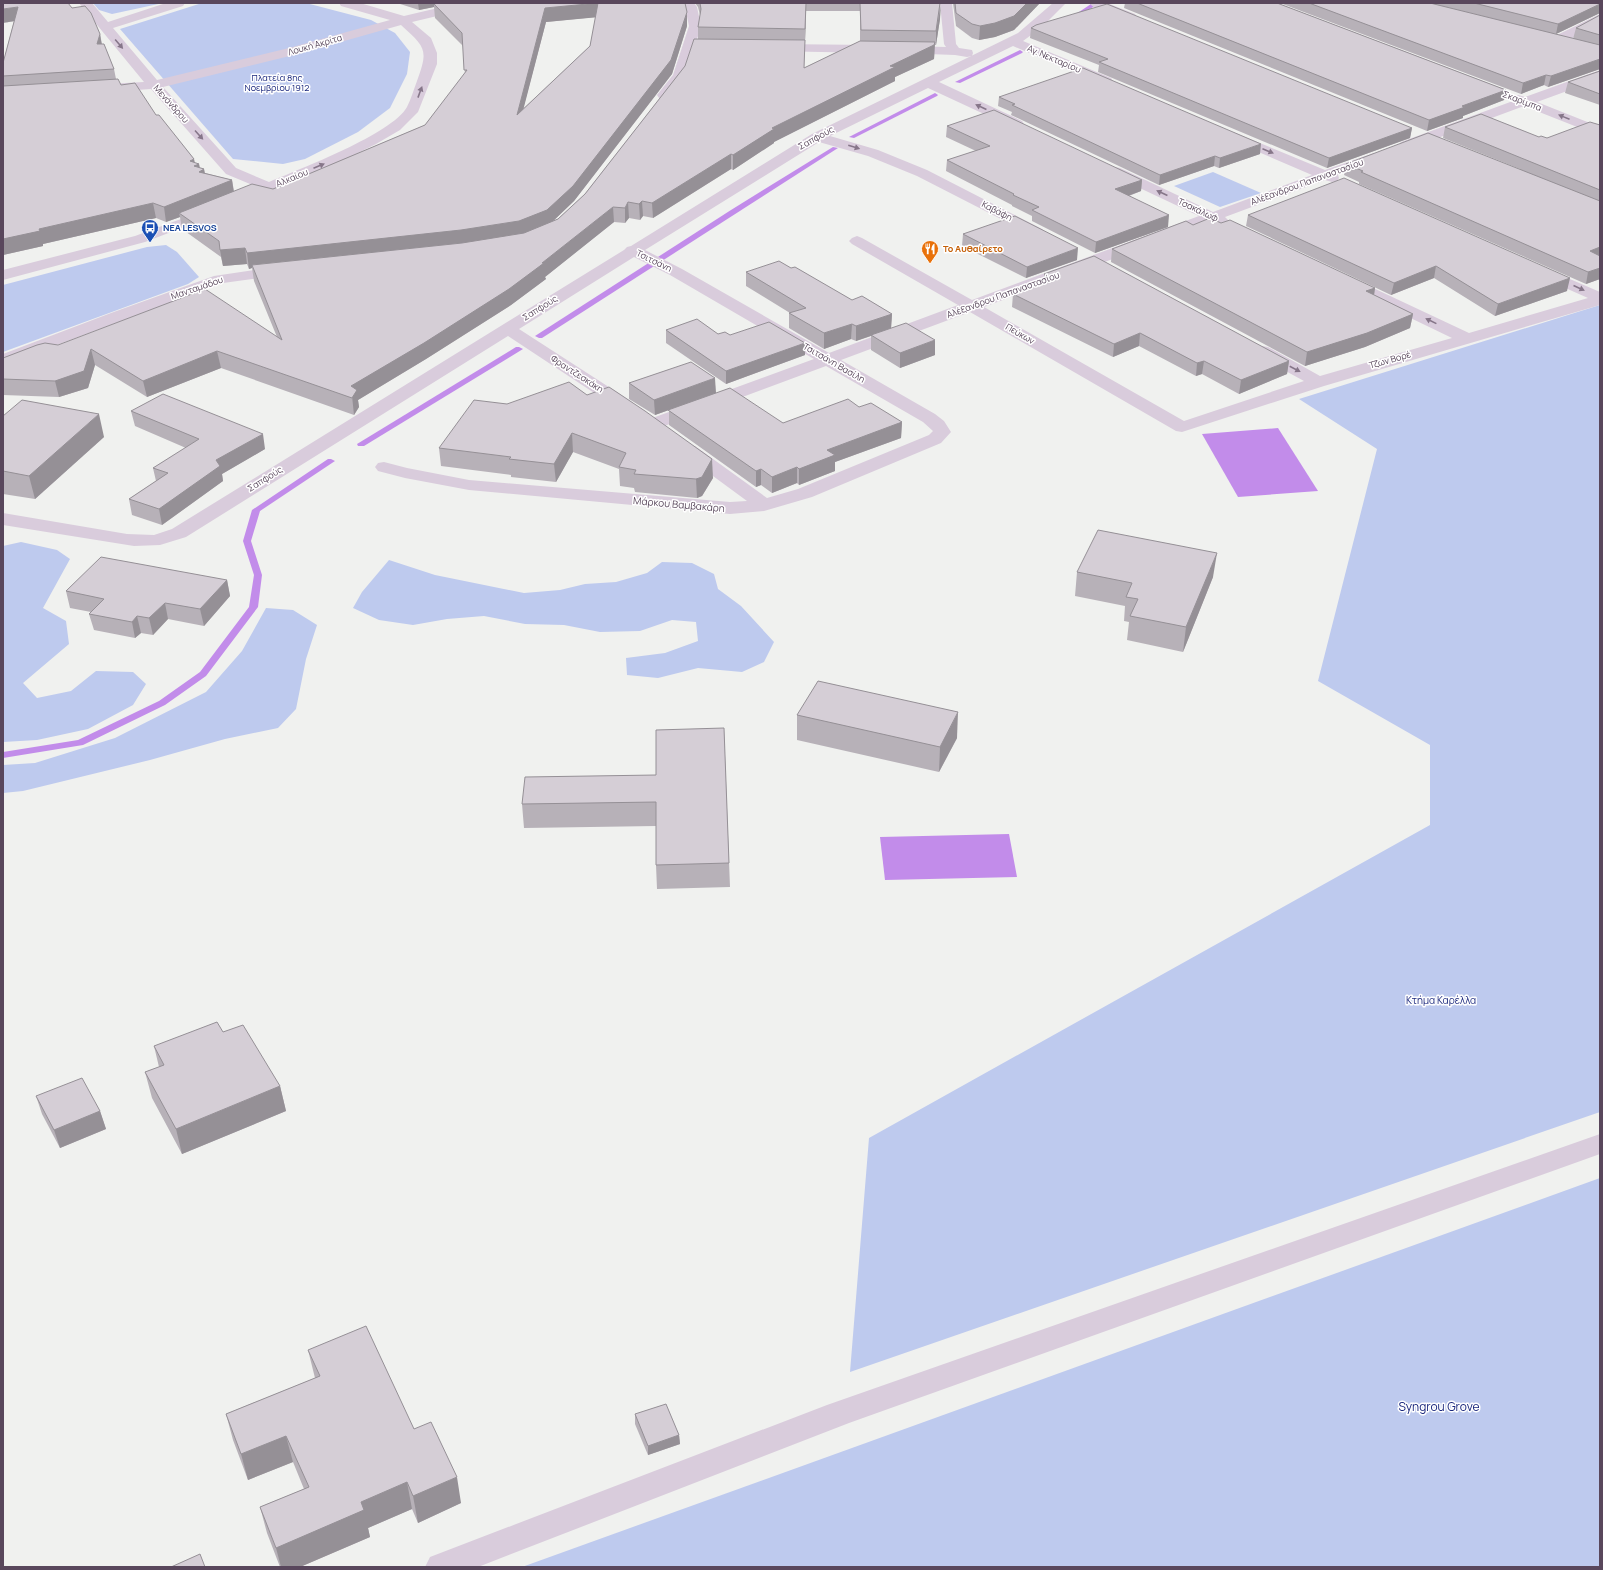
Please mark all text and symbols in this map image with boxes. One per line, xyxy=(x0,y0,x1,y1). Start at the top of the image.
street label: Λουκή Ακρίτα xyxy=(286,31,344,58)
one-way arrow xyxy=(115,39,124,49)
street label: Αγ. Νεκταρίου xyxy=(1025,41,1083,76)
park label: Πλατεία 8ης Νοεμβρίου 1912 xyxy=(245,71,309,94)
street label: Μενάνδρου xyxy=(151,82,192,126)
one-way arrow xyxy=(418,85,424,97)
street label: Σκαρίμπα xyxy=(1501,87,1544,114)
one-way arrow xyxy=(975,104,987,110)
one-way arrow xyxy=(1557,114,1569,120)
street label: Σαπφούς xyxy=(795,122,836,153)
one-way arrow xyxy=(194,130,203,140)
one-way arrow xyxy=(848,144,860,150)
one-way arrow xyxy=(1262,148,1274,154)
street label: Αλέξανδρου Παπαναστασίου xyxy=(1249,155,1365,208)
one-way arrow xyxy=(313,163,324,169)
street label: Αλκαίου xyxy=(274,165,310,190)
one-way arrow xyxy=(1156,190,1167,196)
street label: Τσακάλωφ xyxy=(1176,194,1221,225)
street label: Καβάφη xyxy=(980,197,1015,224)
bus stop icon: NEA LESVOS xyxy=(140,218,160,243)
place label: NEA LESVOS xyxy=(163,221,217,234)
restaurant icon: Το Αυθαίρετο xyxy=(920,239,940,264)
place label: Το Αυθαίρετο xyxy=(943,242,1003,255)
street label: Τσιτσάνη xyxy=(634,246,674,275)
street label: Αλέξανδρου Παπαναστασίου xyxy=(945,268,1061,321)
street label: Μανταμάδου xyxy=(169,273,225,303)
one-way arrow xyxy=(1573,285,1584,291)
street label: Σαπφούς xyxy=(520,292,560,323)
one-way arrow xyxy=(1425,318,1436,324)
street label: Πεύκων xyxy=(1003,320,1038,347)
street label: Τσιτσάνη Βασίλη xyxy=(801,340,868,386)
street label: Τζων Βορέ xyxy=(1367,347,1413,372)
street label: Φραντζεσκάκη xyxy=(548,352,606,396)
one-way arrow xyxy=(1289,366,1301,372)
street label: Σαπφούς xyxy=(245,463,285,494)
street label: Μάρκου Βαμβακάρη xyxy=(633,493,725,515)
park label: Κτήμα Καρέλλα xyxy=(1406,993,1476,1007)
park label: Syngrou Grove xyxy=(1398,1398,1480,1415)

